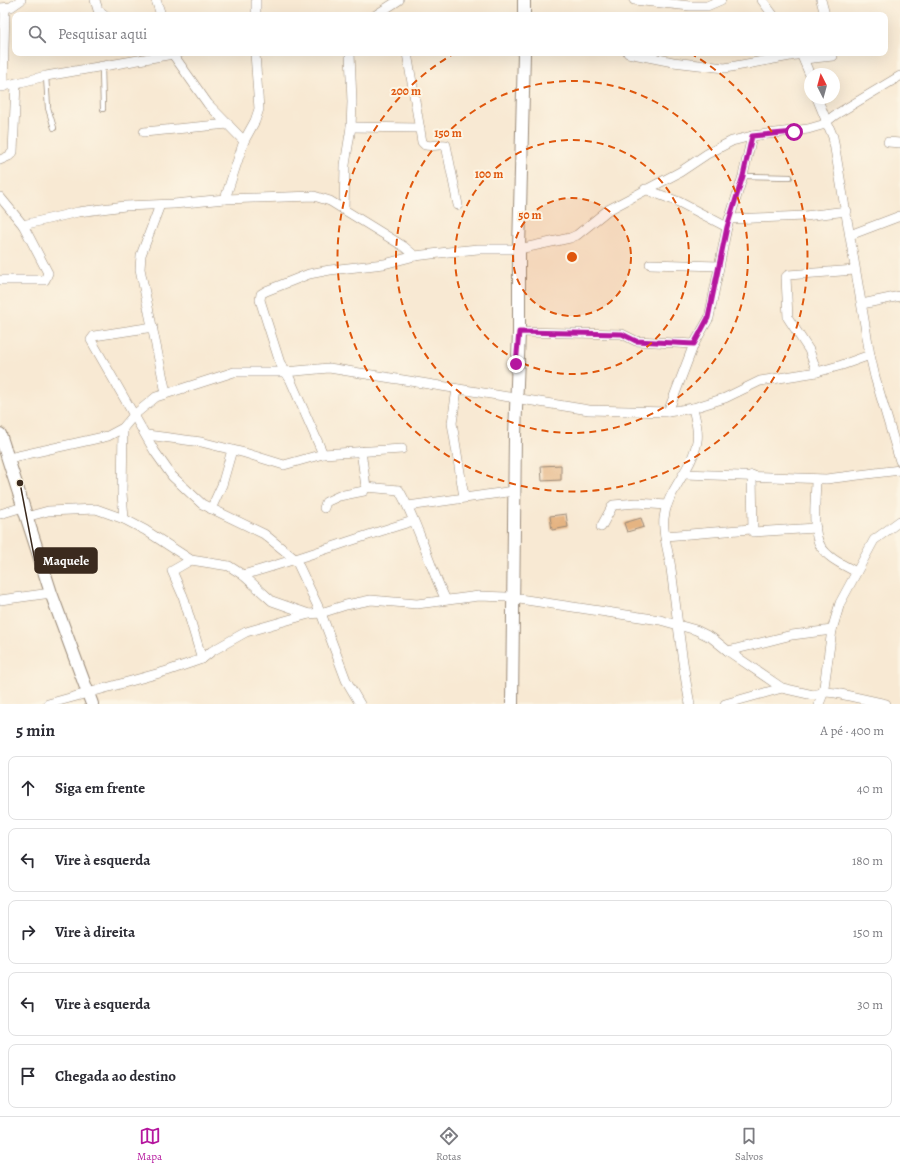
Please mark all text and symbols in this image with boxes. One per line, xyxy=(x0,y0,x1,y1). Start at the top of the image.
search box xyxy=(12,12,888,56)
icon: search xyxy=(26,23,48,45)
text: Pesquisar aqui xyxy=(58,24,147,44)
north arrow xyxy=(804,68,840,104)
text: 200 m xyxy=(391,83,421,99)
route start xyxy=(785,123,803,141)
text: 150 m xyxy=(434,125,462,141)
text: 100 m xyxy=(475,166,503,182)
text: 50 m xyxy=(518,207,542,223)
centre of rings xyxy=(565,250,579,264)
route end xyxy=(507,355,525,373)
callout: Maquele xyxy=(35,548,97,573)
text: Maquele xyxy=(43,552,89,569)
text: 5 min xyxy=(16,719,55,742)
text: A pé · 400 m xyxy=(820,722,884,739)
icon: ahead xyxy=(17,777,39,799)
text: Siga em frente xyxy=(55,778,145,798)
text: 40 m xyxy=(857,780,883,797)
icon: left xyxy=(17,849,39,871)
text: Vire à esquerda xyxy=(55,850,151,870)
text: 180 m xyxy=(852,852,883,869)
icon: right xyxy=(17,921,39,943)
text: Vire à direita xyxy=(55,922,135,942)
text: 150 m xyxy=(853,924,883,941)
icon: left xyxy=(17,993,39,1015)
text: Vire à esquerda xyxy=(55,994,151,1014)
text: 30 m xyxy=(857,996,883,1013)
icon: arrive xyxy=(17,1065,39,1087)
text: Chegada ao destino xyxy=(55,1066,176,1086)
tab: Mapa xyxy=(137,1125,162,1164)
tab: Rotas xyxy=(436,1125,461,1164)
tab: Salvos xyxy=(735,1125,763,1164)

